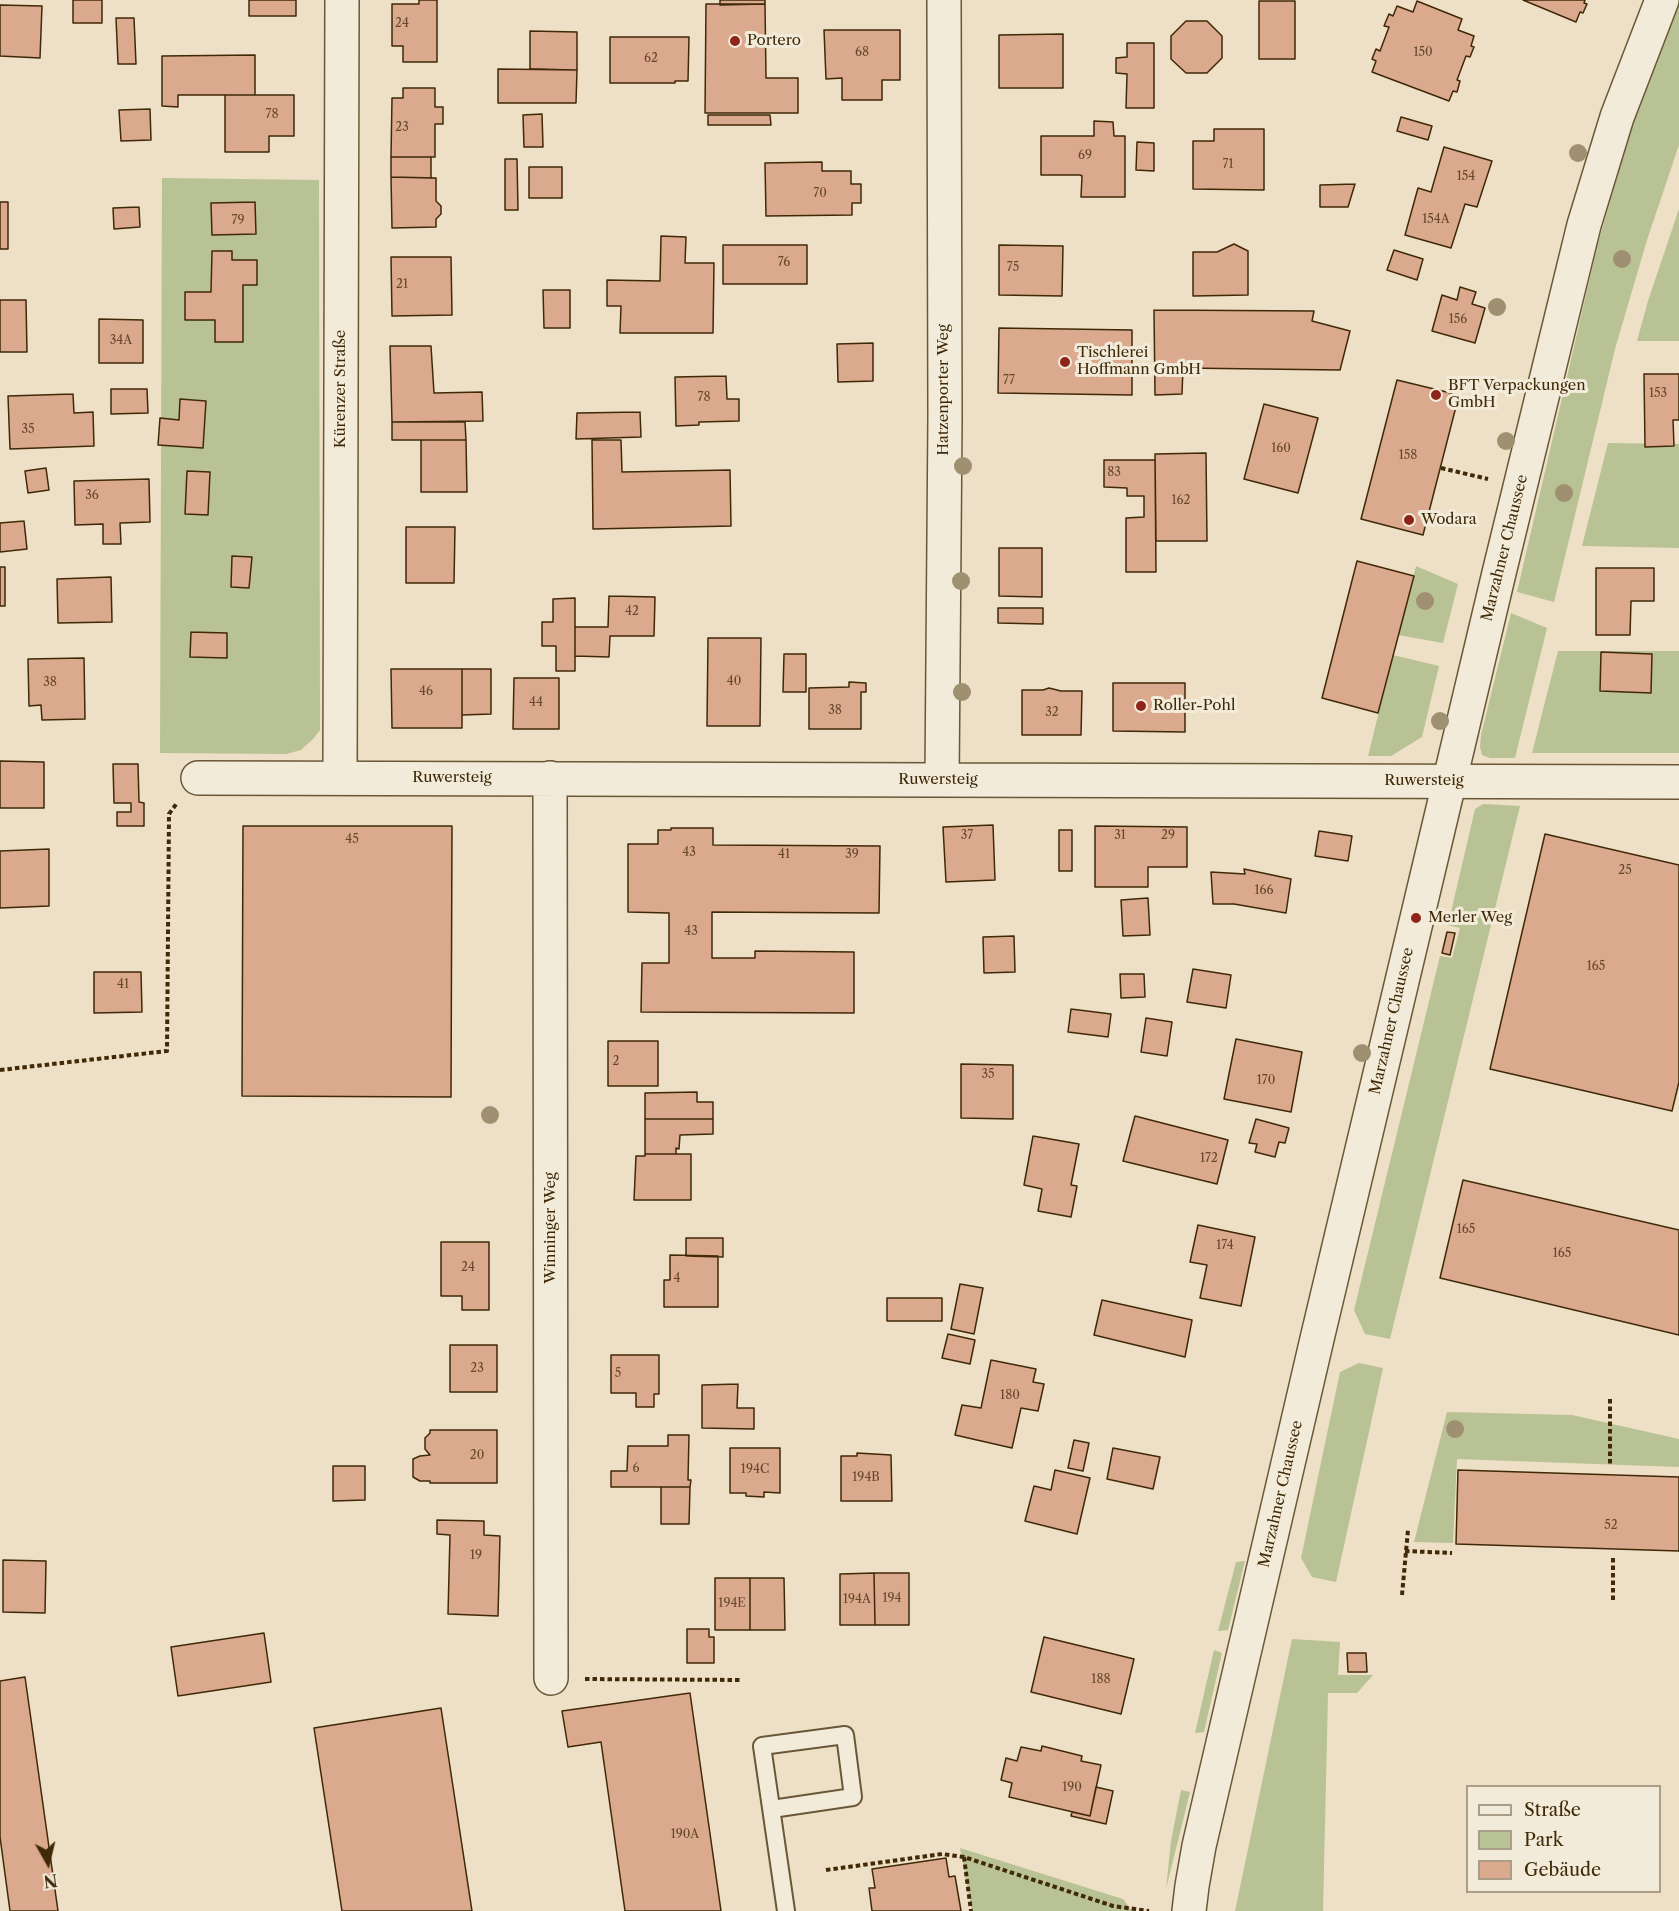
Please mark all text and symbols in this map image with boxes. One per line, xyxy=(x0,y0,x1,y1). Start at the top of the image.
house number: 24 xyxy=(395,17,409,31)
place label: Portero xyxy=(747,32,801,50)
marker: Portero xyxy=(728,34,742,48)
house number: 68 xyxy=(855,46,869,60)
house number: 150 xyxy=(1413,46,1433,60)
house number: 62 xyxy=(644,52,658,66)
house number: 78 xyxy=(265,108,279,122)
house number: 23 xyxy=(395,121,409,135)
house number: 69 xyxy=(1078,149,1092,163)
house number: 71 xyxy=(1223,158,1233,172)
house number: 154 xyxy=(1457,170,1475,184)
house number: 70 xyxy=(813,187,827,201)
house number: 154A xyxy=(1422,213,1450,227)
house number: 79 xyxy=(232,214,244,228)
house number: 76 xyxy=(778,256,790,270)
house number: 75 xyxy=(1007,261,1019,275)
house number: 21 xyxy=(396,278,408,292)
house number: 156 xyxy=(1449,313,1467,327)
street label: Hatzenporter Weg xyxy=(935,324,953,456)
street label: Kürenzer Straße xyxy=(332,330,350,448)
house number: 34A xyxy=(110,334,132,348)
place label: Tischlerei Hoffmann GmbH xyxy=(1077,344,1201,379)
marker: Tischlerei Hoffmann GmbH xyxy=(1058,355,1072,369)
house number: 77 xyxy=(1003,374,1015,388)
place label: BFT Verpackungen GmbH xyxy=(1448,377,1586,412)
house number: 153 xyxy=(1649,387,1667,401)
marker: BFT Verpackungen GmbH xyxy=(1429,388,1443,402)
house number: 78 xyxy=(697,391,711,405)
house number: 35 xyxy=(21,423,35,437)
house number: 160 xyxy=(1271,442,1291,456)
house number: 158 xyxy=(1399,449,1417,463)
house number: 83 xyxy=(1107,466,1121,480)
street label: Marzahner Chaussee xyxy=(1478,473,1532,623)
house number: 36 xyxy=(85,489,99,503)
house number: 162 xyxy=(1172,494,1190,508)
place label: Wodara xyxy=(1421,511,1477,529)
marker: Wodara xyxy=(1402,513,1416,527)
house number: 42 xyxy=(625,605,639,619)
house number: 40 xyxy=(727,675,741,689)
house number: 38 xyxy=(43,676,57,690)
house number: 46 xyxy=(419,685,433,699)
house number: 44 xyxy=(529,696,543,710)
place label: Roller-Pohl xyxy=(1153,697,1235,715)
marker: Roller-Pohl xyxy=(1134,699,1148,713)
house number: 38 xyxy=(828,704,842,718)
house number: 32 xyxy=(1045,706,1059,720)
street label: Ruwersteig xyxy=(412,769,492,787)
street label: Ruwersteig xyxy=(898,771,978,789)
street label: Ruwersteig xyxy=(1384,772,1464,790)
house number: 37 xyxy=(961,829,973,843)
house number: 31 xyxy=(1114,829,1126,843)
house number: 29 xyxy=(1161,829,1175,843)
house number: 45 xyxy=(345,833,359,847)
house number: 43 xyxy=(682,846,696,860)
house number: 41 xyxy=(778,848,790,862)
house number: 39 xyxy=(845,848,859,862)
house number: 25 xyxy=(1618,864,1632,878)
house number: 166 xyxy=(1254,884,1274,898)
place label: Merler Weg xyxy=(1428,909,1512,927)
marker: Merler Weg xyxy=(1409,911,1423,925)
house number: 43 xyxy=(684,925,698,939)
street label: Marzahner Chaussee xyxy=(1366,946,1418,1096)
house number: 165 xyxy=(1587,960,1605,974)
house number: 41 xyxy=(117,978,129,992)
house number: 2 xyxy=(613,1055,619,1069)
house number: 35 xyxy=(981,1068,995,1082)
house number: 170 xyxy=(1257,1074,1275,1088)
house number: 172 xyxy=(1200,1152,1218,1166)
street label: Winninger Weg xyxy=(542,1172,560,1284)
house number: 165 xyxy=(1457,1223,1475,1237)
house number: 174 xyxy=(1216,1239,1234,1253)
house number: 165 xyxy=(1553,1247,1571,1261)
house number: 24 xyxy=(461,1261,475,1275)
house number: 4 xyxy=(674,1272,680,1286)
house number: 23 xyxy=(470,1362,484,1376)
house number: 5 xyxy=(615,1367,621,1381)
house number: 180 xyxy=(1000,1389,1020,1403)
street label: Marzahner Chaussee xyxy=(1255,1419,1307,1569)
house number: 20 xyxy=(470,1449,484,1463)
house number: 6 xyxy=(632,1462,640,1476)
house number: 194C xyxy=(741,1463,769,1477)
house number: 194B xyxy=(852,1471,880,1485)
house number: 52 xyxy=(1604,1519,1618,1533)
house number: 19 xyxy=(470,1549,482,1563)
house number: 194 xyxy=(882,1592,902,1606)
house number: 194A xyxy=(843,1593,871,1607)
house number: 194E xyxy=(718,1597,746,1611)
house number: 188 xyxy=(1091,1673,1111,1687)
house number: 190 xyxy=(1062,1781,1082,1795)
legend xyxy=(1466,1785,1661,1893)
text: Straße xyxy=(1524,1799,1581,1821)
house number: 190A xyxy=(671,1828,699,1842)
text: Park xyxy=(1524,1829,1563,1851)
north arrow xyxy=(18,1833,78,1893)
text: Gebäude xyxy=(1524,1859,1601,1881)
text: N xyxy=(42,1870,59,1892)

